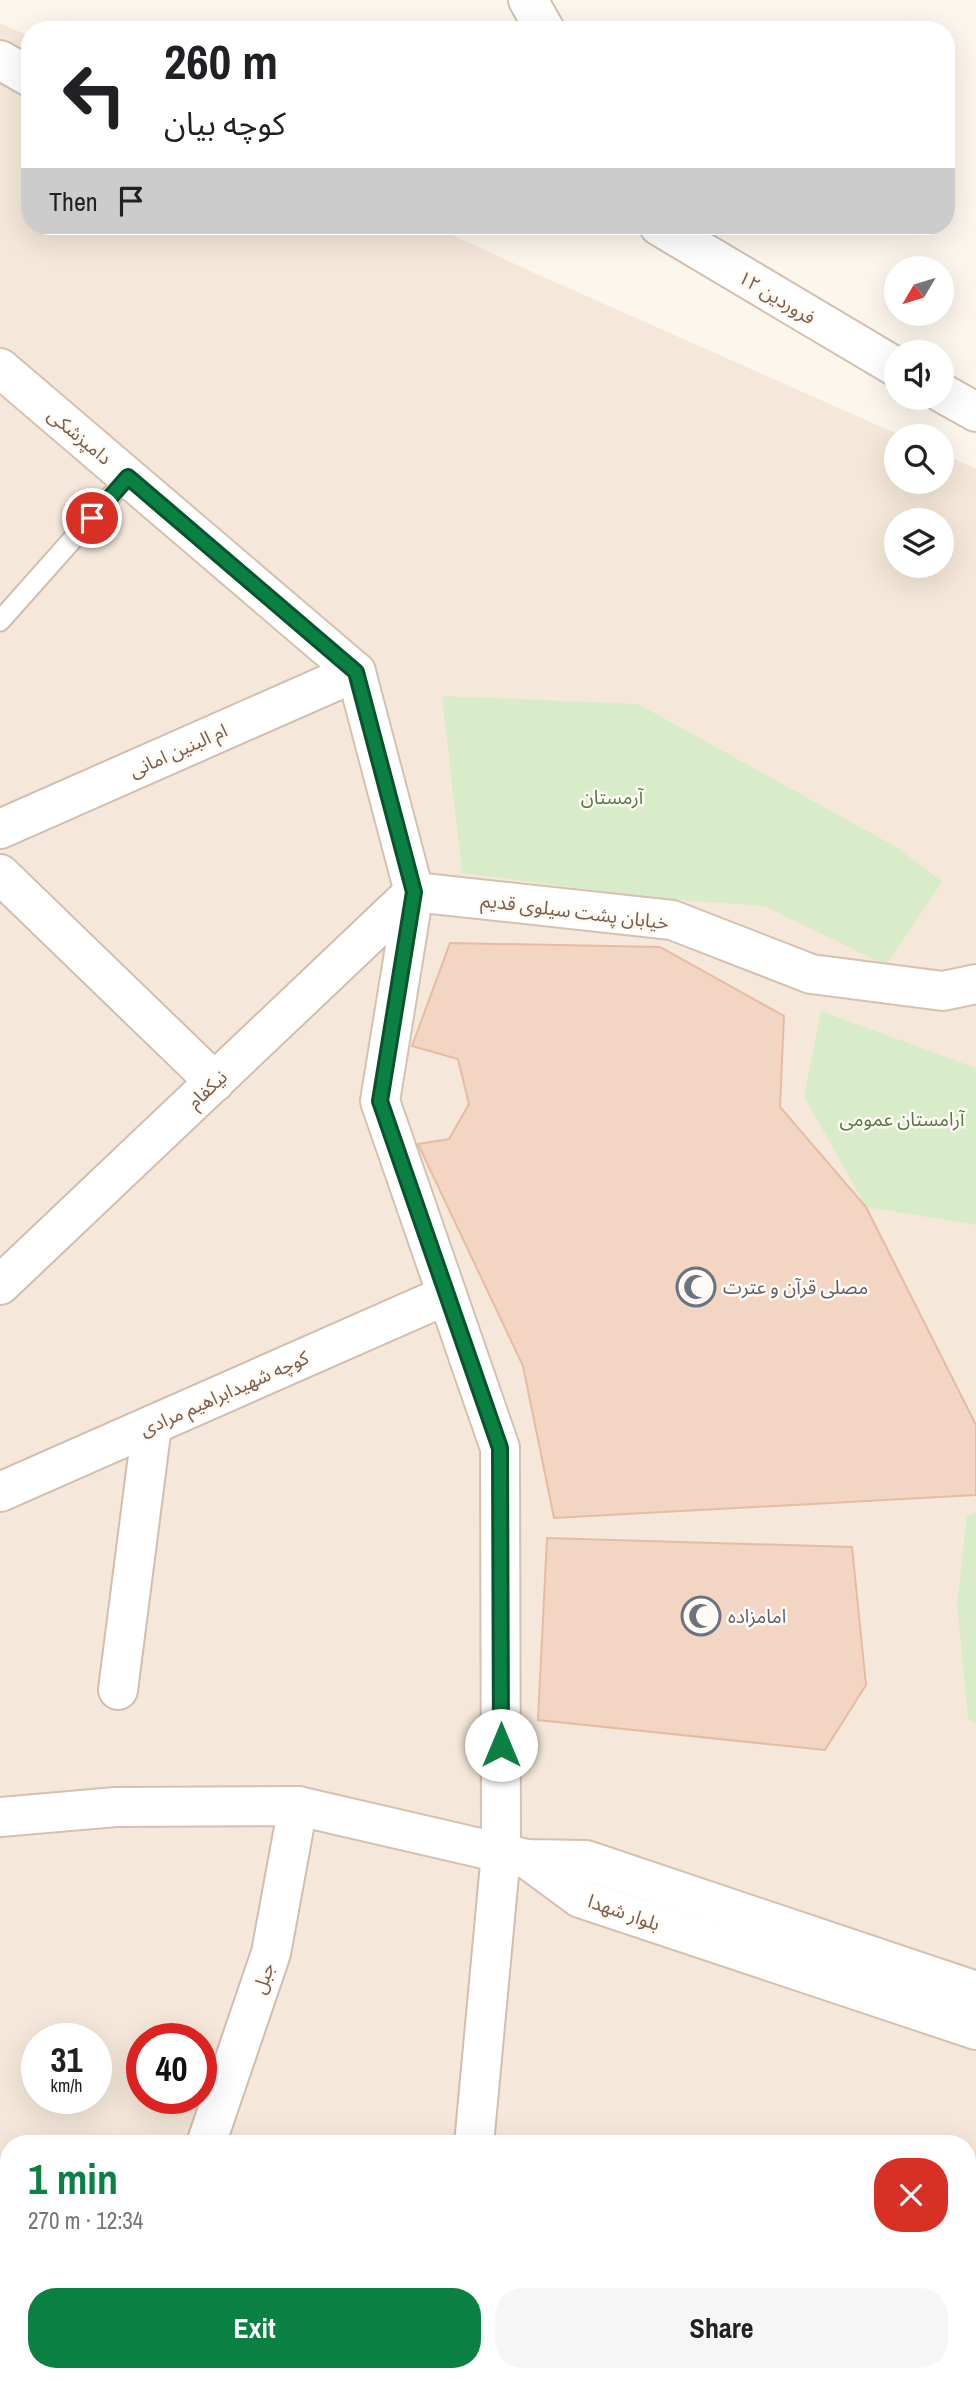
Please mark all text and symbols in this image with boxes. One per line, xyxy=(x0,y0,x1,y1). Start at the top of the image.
text: 260 m xyxy=(164,28,278,94)
icon: left xyxy=(49,49,140,140)
text: کوچه بیان xyxy=(164,102,286,145)
icon: arrive xyxy=(112,182,150,220)
text: Then xyxy=(49,184,98,219)
north arrow xyxy=(884,256,954,326)
map controls xyxy=(884,256,954,578)
street label: ۱۲ فروردین xyxy=(734,264,820,330)
button: sound xyxy=(884,340,954,410)
street label: دامپزشکی xyxy=(42,402,118,471)
button: search xyxy=(884,424,954,494)
pin xyxy=(62,488,122,548)
icon: arrive xyxy=(73,499,111,537)
button: layers xyxy=(884,508,954,578)
street label: ام البنین امانی xyxy=(125,717,232,785)
park label: آرمستان xyxy=(581,784,645,810)
street label: خیابان پشت سیلوی قدیم xyxy=(479,887,670,937)
street label: نیکفام xyxy=(181,1064,234,1116)
park label: آرامستان عمومی xyxy=(839,1106,966,1132)
mosque icon: مصلی قرآن و عترت xyxy=(675,1266,717,1308)
place label: مصلی قرآن و عترت xyxy=(723,1274,868,1300)
street label: کوچه شهیدابراهیم مرادی xyxy=(135,1344,315,1444)
mosque icon: امامزاده xyxy=(680,1595,722,1637)
place label: امامزاده xyxy=(728,1603,786,1629)
position arrow xyxy=(464,1708,538,1782)
street label: بلوار شهدا xyxy=(584,1888,664,1936)
street label: جبل xyxy=(246,1959,280,1997)
speed limit sign: 40 xyxy=(126,2023,217,2114)
text: 31 xyxy=(51,2036,82,2083)
text: km/h xyxy=(51,2073,83,2098)
text: 1 min xyxy=(28,2151,118,2207)
button: close xyxy=(874,2158,948,2232)
text: 270 m · 12:34 xyxy=(28,2205,143,2236)
button: Exit xyxy=(28,2288,481,2368)
button: Share xyxy=(495,2288,948,2368)

